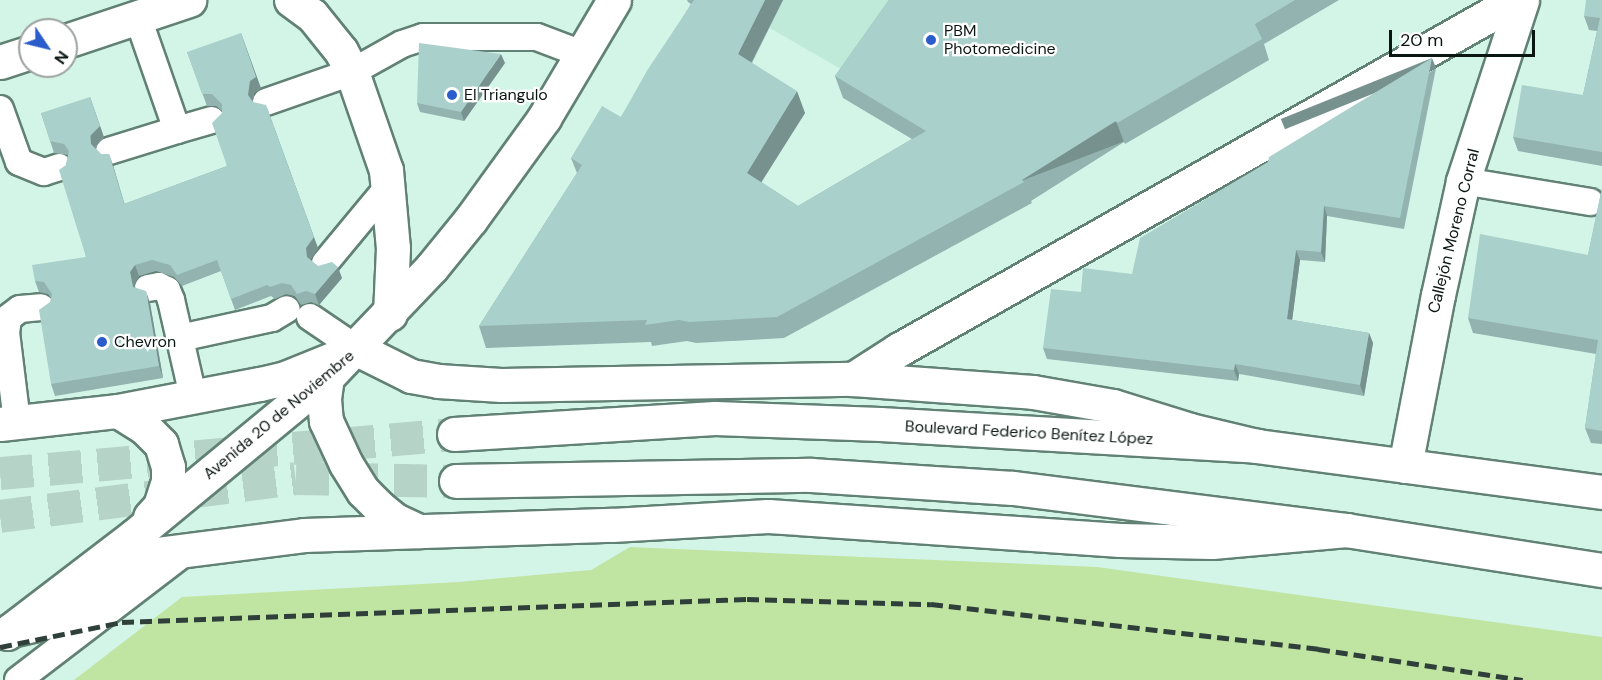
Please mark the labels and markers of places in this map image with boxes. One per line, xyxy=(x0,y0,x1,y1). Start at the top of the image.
place label: PBM Photomedicine xyxy=(944,21,1056,59)
marker: PBM Photomedicine xyxy=(922,31,940,49)
place label: El Triangulo xyxy=(464,85,548,105)
marker: El Triangulo xyxy=(445,88,459,102)
place label: Chevron xyxy=(114,332,176,352)
marker: Chevron xyxy=(95,335,109,349)

